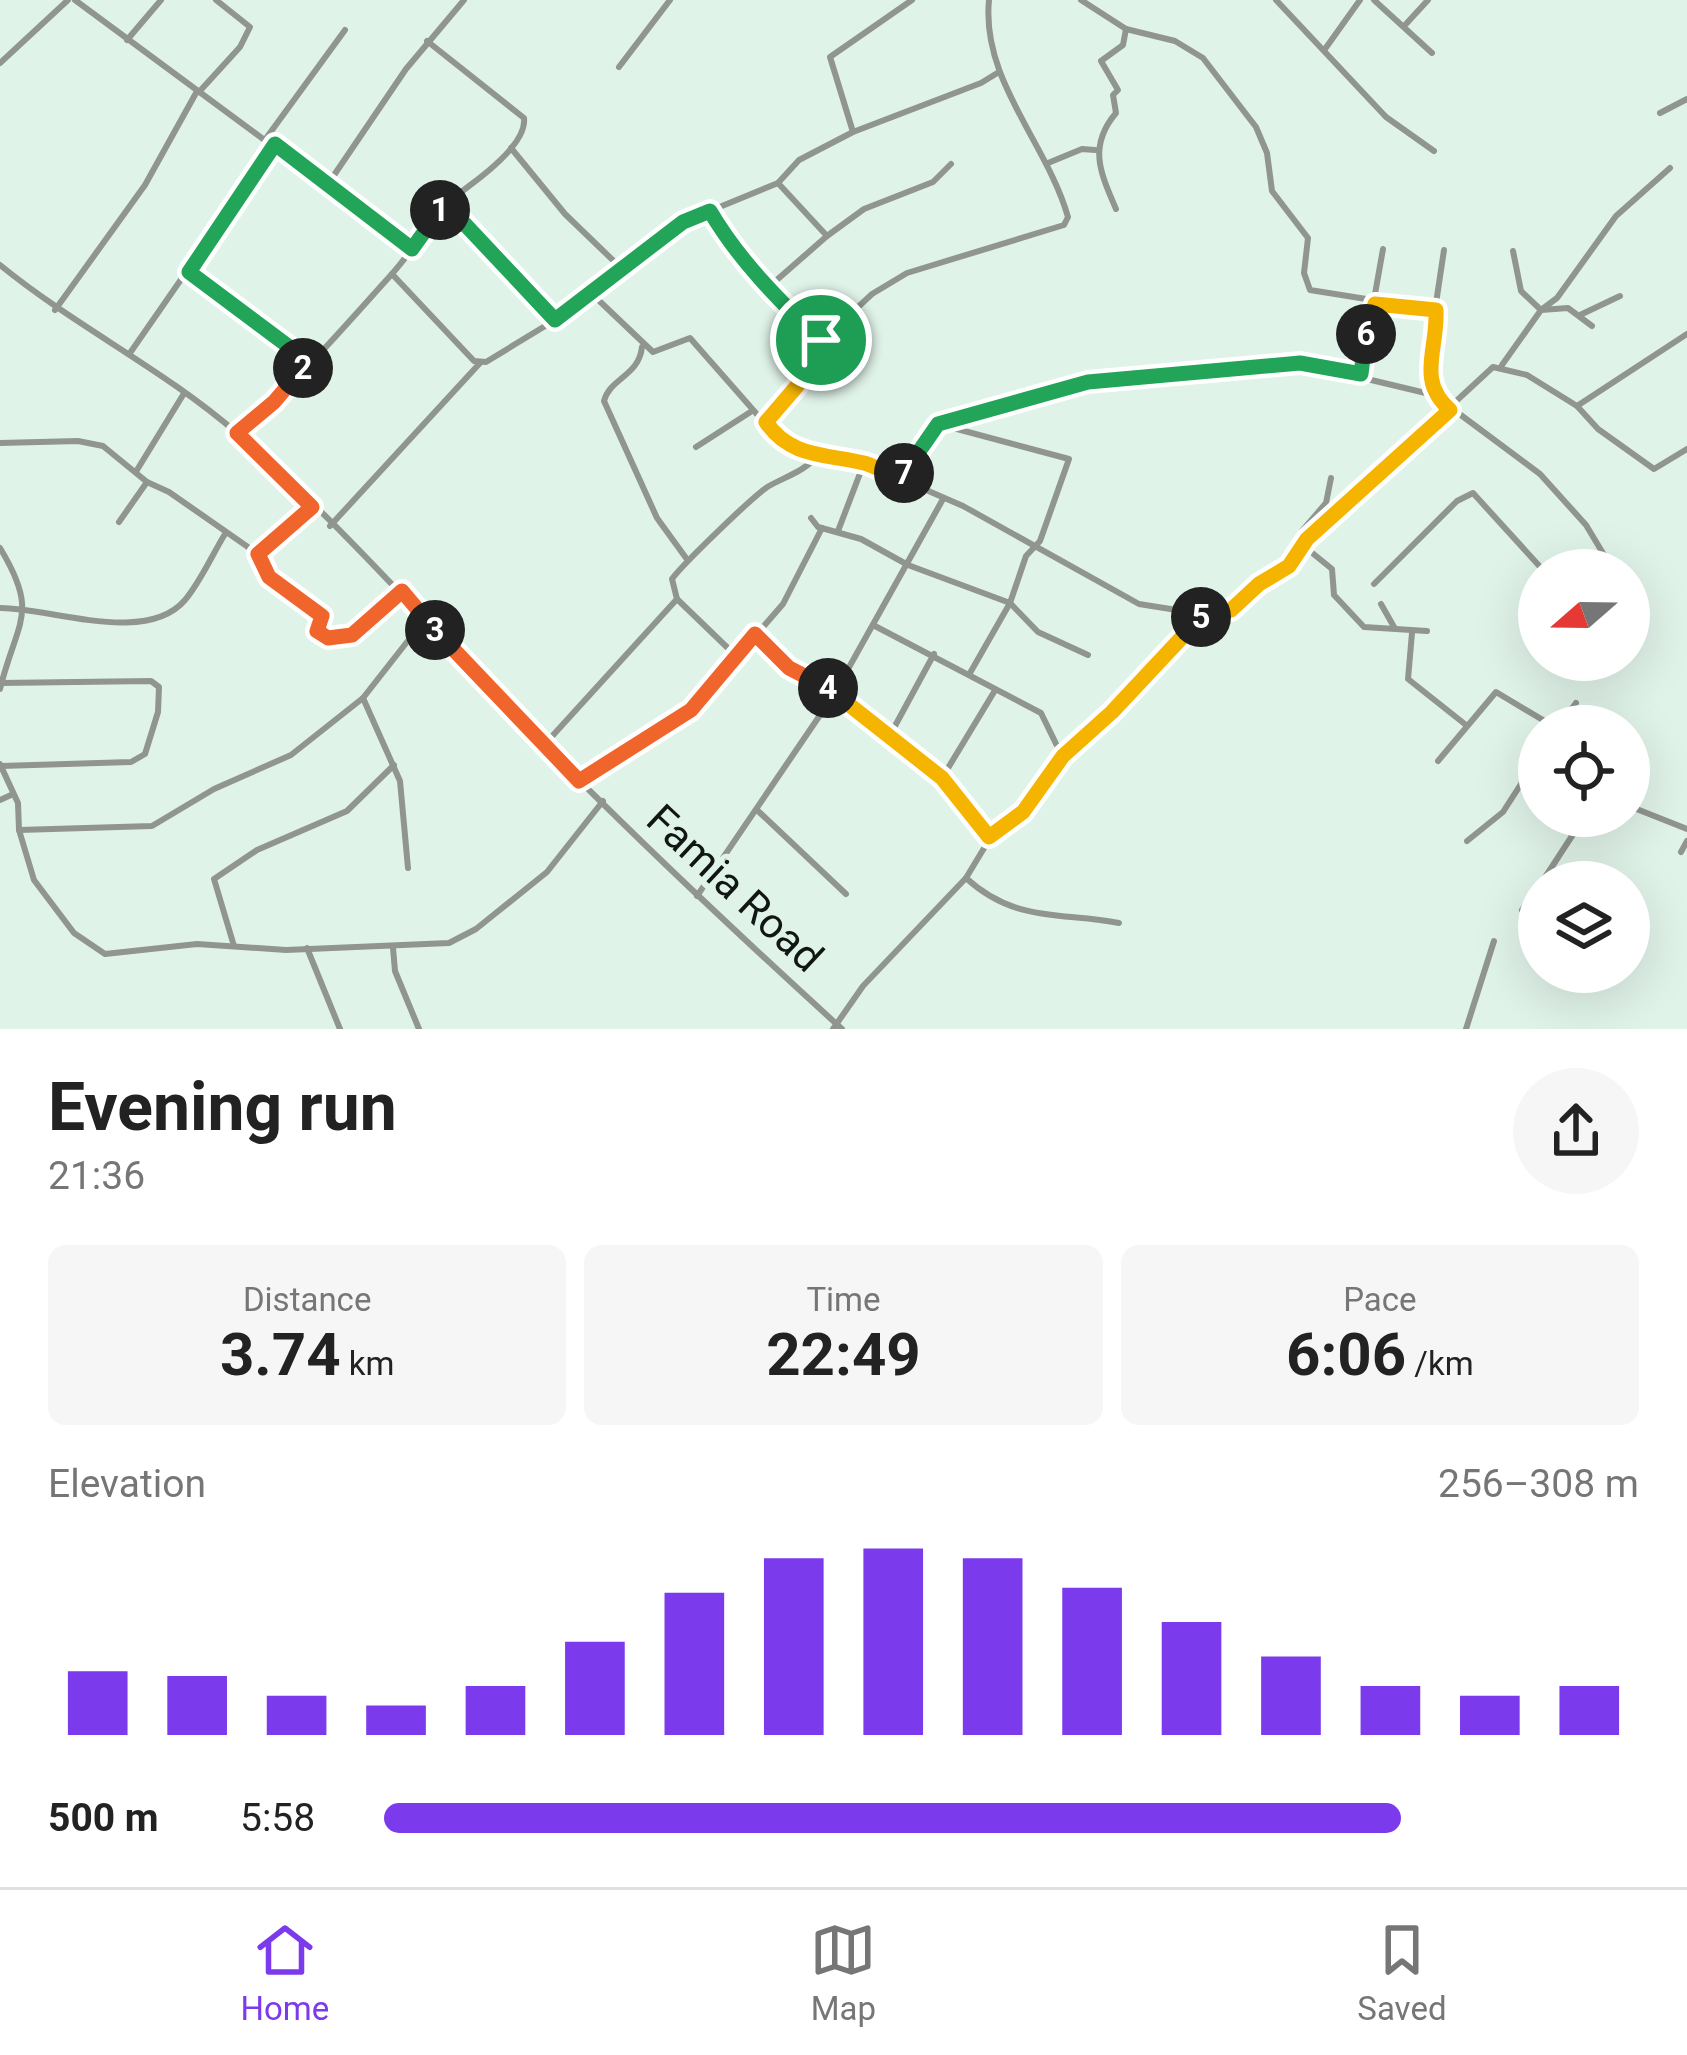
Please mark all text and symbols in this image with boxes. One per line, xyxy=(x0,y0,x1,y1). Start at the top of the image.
pin: 1 xyxy=(410,180,470,240)
text: 1 xyxy=(431,190,449,229)
pin xyxy=(770,289,872,391)
pin: 6 xyxy=(1336,304,1396,364)
icon: arrive xyxy=(788,307,854,373)
text: 6 xyxy=(1357,314,1375,353)
pin: 2 xyxy=(273,338,333,398)
text: 2 xyxy=(294,348,312,387)
pin: 7 xyxy=(874,443,934,503)
text: 7 xyxy=(895,453,913,492)
north arrow xyxy=(1518,549,1650,681)
map controls xyxy=(1518,549,1650,993)
pin: 5 xyxy=(1171,587,1231,647)
text: 5 xyxy=(1192,597,1210,636)
pin: 3 xyxy=(405,600,465,660)
text: 3 xyxy=(426,610,444,649)
pin: 4 xyxy=(798,658,858,718)
text: 4 xyxy=(819,668,837,707)
button: locate xyxy=(1518,705,1650,837)
street label: Famia Road xyxy=(637,794,833,982)
button: layers xyxy=(1518,861,1650,993)
button: share xyxy=(1513,1068,1639,1194)
text: Evening run xyxy=(48,1069,397,1146)
text: 21:36 xyxy=(48,1153,145,1199)
text: Distance xyxy=(243,1280,371,1319)
text: Time xyxy=(806,1280,881,1319)
text: Pace xyxy=(1343,1280,1417,1319)
text: 3.74 xyxy=(220,1319,341,1390)
text: 22:49 xyxy=(766,1319,921,1390)
text: 6:06 xyxy=(1286,1319,1406,1390)
text: km xyxy=(341,1344,394,1383)
text: /km xyxy=(1406,1344,1474,1383)
text: Elevation xyxy=(48,1461,206,1507)
text: 256–308 m xyxy=(1438,1461,1639,1507)
text: 500 m xyxy=(48,1795,159,1841)
text: 5:58 xyxy=(240,1795,315,1841)
tab: Home xyxy=(241,1917,329,2028)
tab: Map xyxy=(810,1917,876,2028)
tab: Saved xyxy=(1357,1917,1447,2028)

